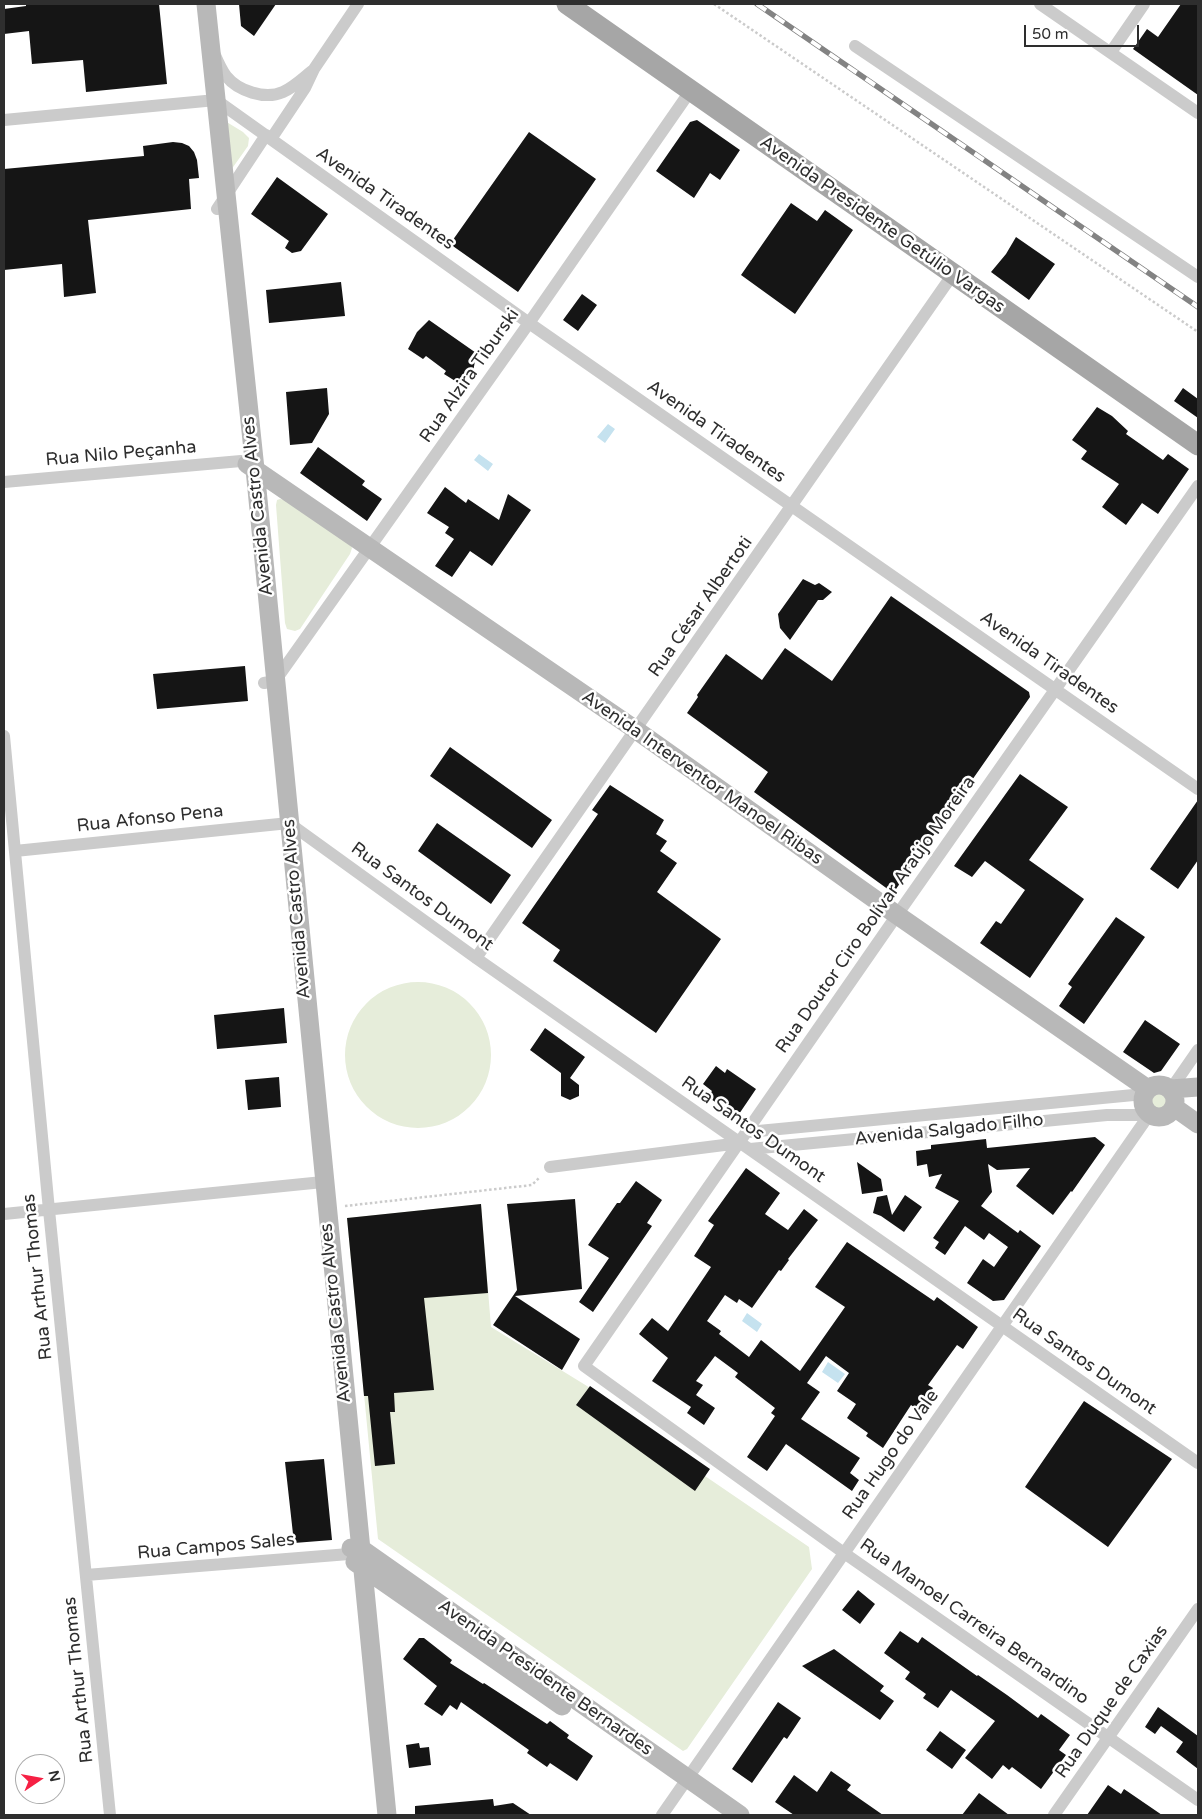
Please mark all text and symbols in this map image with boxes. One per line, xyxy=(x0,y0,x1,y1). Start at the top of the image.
scale bar xyxy=(1027,15,1142,47)
text: 50 m xyxy=(1032,25,1069,43)
street label: Avenida Presidente Getúlio Vargas xyxy=(755,132,1009,318)
street label: Avenida Tiradentes xyxy=(312,143,458,255)
street label: Rua Alzira Tiburski xyxy=(416,305,524,447)
street label: Avenida Tiradentes xyxy=(643,376,789,488)
street label: Avenida Castro Alves xyxy=(238,415,278,597)
street label: Rua Nilo Peçanha xyxy=(45,437,197,471)
street label: Rua César Albertoti xyxy=(644,533,758,681)
street label: Avenida Tiradentes xyxy=(976,607,1122,719)
street label: Avenida Interventor Manoel Ribas xyxy=(577,686,827,870)
street label: Rua Doutor Ciro Bolívar Araújo Moreira xyxy=(772,772,980,1058)
street label: Rua Afonso Pena xyxy=(76,801,224,837)
street label: Avenida Castro Alves xyxy=(278,818,316,1000)
street label: Rua Santos Dumont xyxy=(346,838,498,956)
street label: Rua Santos Dumont xyxy=(677,1072,829,1188)
street label: Avenida Salgado Filho xyxy=(854,1109,1044,1151)
street label: Rua Arthur Thomas xyxy=(19,1193,57,1361)
street label: Avenida Castro Alves xyxy=(316,1222,356,1404)
street label: Rua Santos Dumont xyxy=(1008,1304,1160,1420)
street label: Rua Hugo do Vale xyxy=(838,1386,944,1524)
street label: Rua Campos Sales xyxy=(136,1529,296,1565)
street label: Rua Manoel Carreira Bernardino xyxy=(855,1534,1093,1710)
street label: Avenida Presidente Bernardes xyxy=(433,1595,657,1761)
street label: Rua Arthur Thomas xyxy=(60,1596,98,1764)
street label: Rua Duque de Caxias xyxy=(1051,1621,1173,1783)
north arrow xyxy=(15,1754,65,1804)
text: N xyxy=(45,1769,64,1783)

